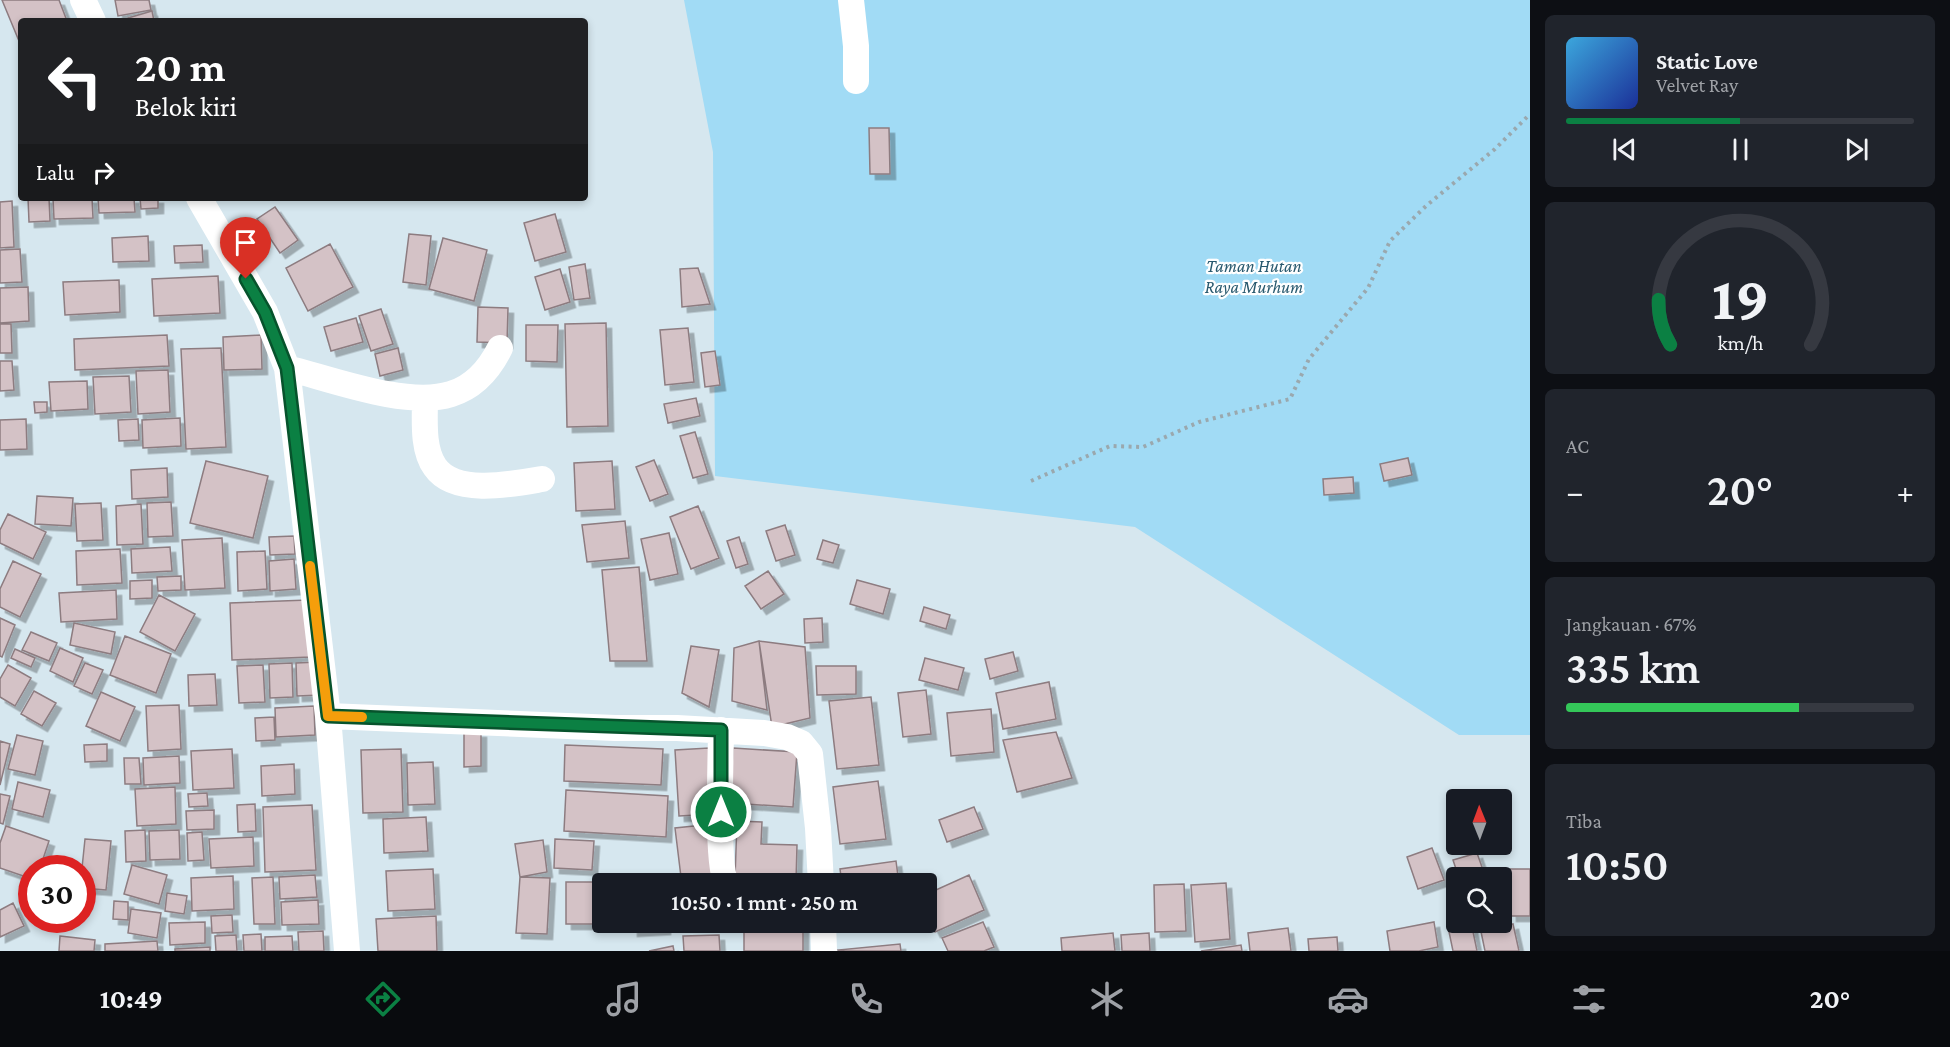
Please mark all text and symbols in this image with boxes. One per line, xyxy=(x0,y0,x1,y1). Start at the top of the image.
icon: left xyxy=(36,42,114,120)
text: 20 m xyxy=(135,43,226,90)
text: Static Love xyxy=(1656,49,1758,74)
text: Velvet Ray xyxy=(1656,74,1738,96)
text: Belok kiri xyxy=(135,92,237,122)
icon: previous xyxy=(1608,133,1641,166)
icon: pause xyxy=(1724,133,1757,166)
icon: next xyxy=(1840,133,1873,166)
icon: right xyxy=(87,156,120,189)
text: Lalu xyxy=(36,160,75,185)
pin xyxy=(220,217,271,279)
icon: arrive xyxy=(229,226,262,259)
park label: Taman Hutan Raya Murhum xyxy=(1205,256,1303,297)
text: 19 xyxy=(1711,263,1769,332)
text: km/h xyxy=(1717,332,1764,356)
text: AC xyxy=(1566,435,1589,457)
text: 20° xyxy=(1707,465,1773,515)
text: − xyxy=(1566,473,1583,510)
text: + xyxy=(1897,473,1914,510)
text: Jangkauan · 67% xyxy=(1566,613,1697,635)
text: 335 km xyxy=(1566,643,1700,693)
position arrow xyxy=(689,780,753,844)
north arrow xyxy=(1446,789,1512,855)
map controls xyxy=(1446,789,1512,933)
text: Tiba xyxy=(1566,810,1602,832)
text: 10:50 xyxy=(1566,840,1669,890)
speed limit sign: 30 xyxy=(18,855,96,933)
button: search xyxy=(1446,867,1512,933)
text: 10:50 · 1 mnt · 250 m xyxy=(671,890,858,915)
icon: directions xyxy=(362,978,404,1020)
icon: music xyxy=(603,978,645,1020)
icon: phone xyxy=(845,978,887,1020)
icon: climate xyxy=(1086,978,1128,1020)
icon: car xyxy=(1327,978,1369,1020)
icon: filters xyxy=(1568,978,1610,1020)
text: 10:49 xyxy=(100,984,163,1014)
text: 20° xyxy=(1810,984,1850,1014)

